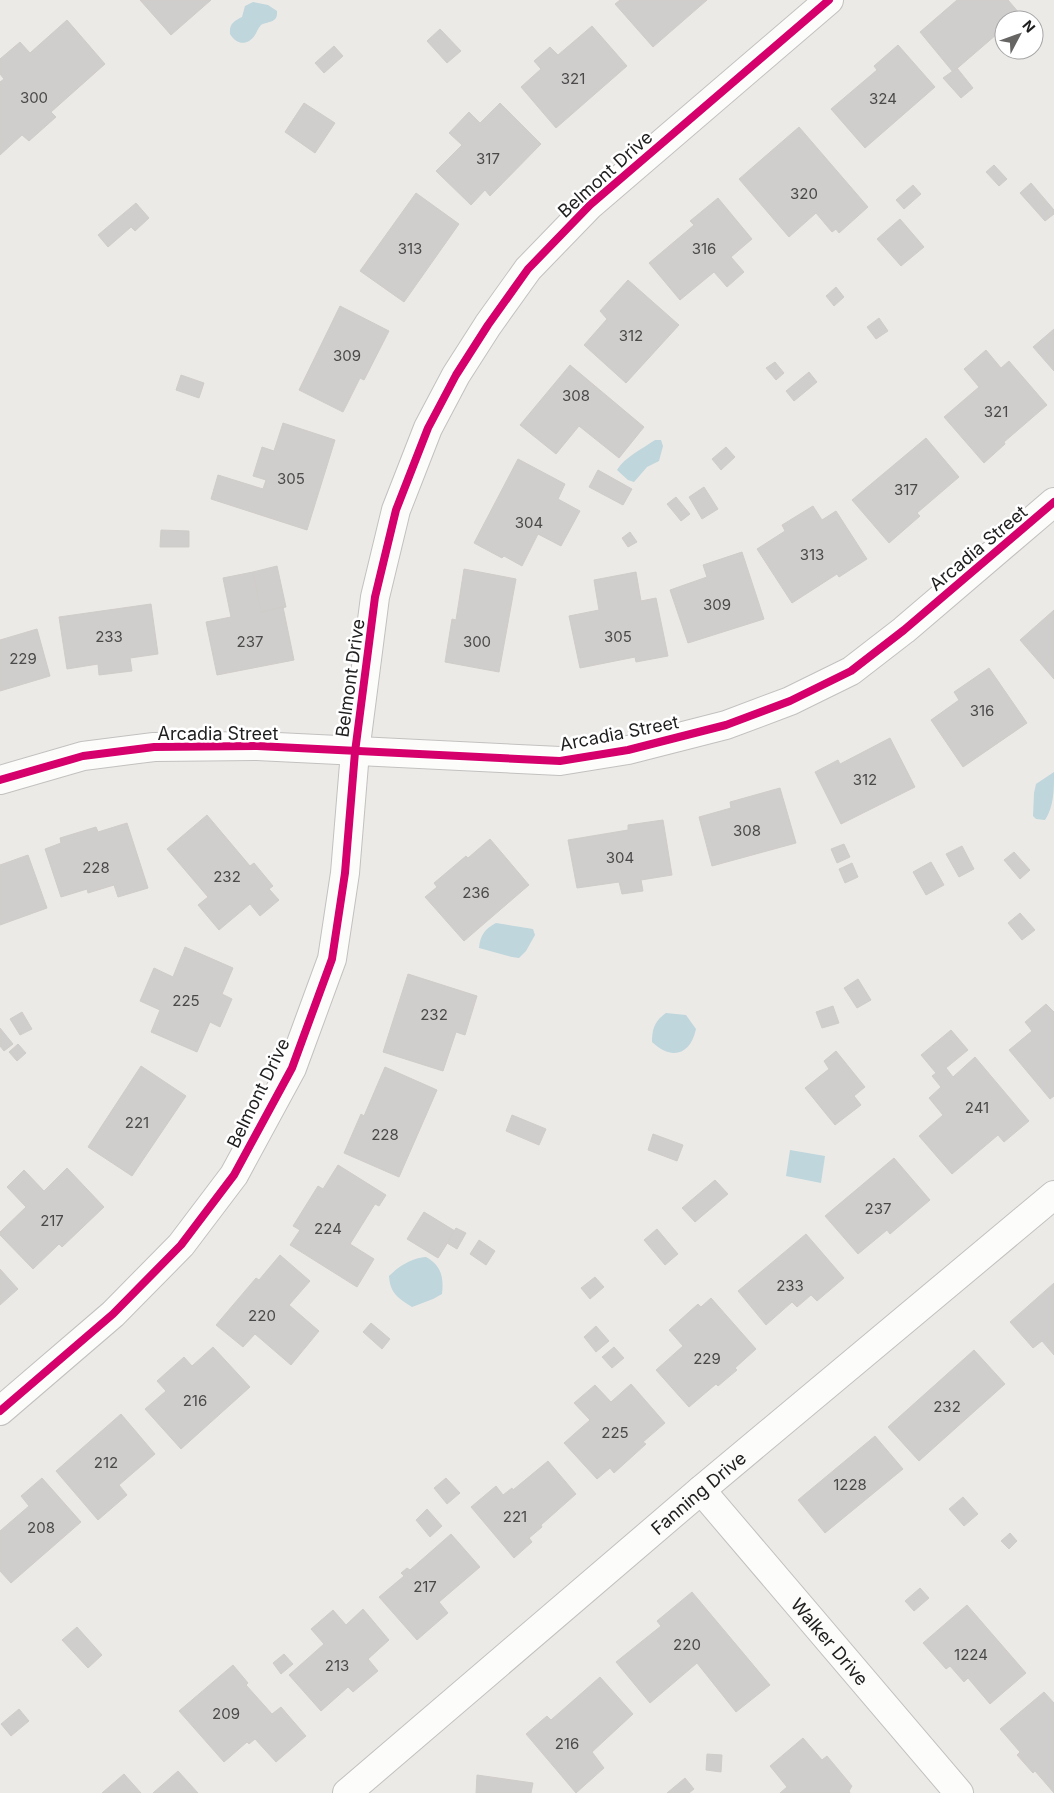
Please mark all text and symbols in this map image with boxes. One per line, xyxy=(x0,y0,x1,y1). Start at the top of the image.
north arrow xyxy=(994,10,1044,60)
text: N xyxy=(1019,17,1039,36)
house number: 321 xyxy=(561,69,585,88)
house number: 300 xyxy=(20,88,48,107)
house number: 324 xyxy=(869,89,897,108)
street label: Belmont Drive xyxy=(554,126,656,222)
house number: 317 xyxy=(476,149,500,168)
house number: 320 xyxy=(790,184,818,203)
house number: 313 xyxy=(398,239,422,258)
house number: 316 xyxy=(692,239,716,258)
house number: 312 xyxy=(619,326,643,345)
house number: 309 xyxy=(333,346,361,365)
house number: 308 xyxy=(562,386,590,405)
house number: 321 xyxy=(984,402,1008,421)
house number: 305 xyxy=(277,469,305,488)
house number: 317 xyxy=(894,480,918,499)
street label: Arcadia Street xyxy=(925,501,1031,595)
house number: 304 xyxy=(515,513,543,532)
house number: 313 xyxy=(800,545,824,564)
house number: 309 xyxy=(703,595,731,614)
street label: Belmont Drive xyxy=(331,617,369,739)
house number: 233 xyxy=(95,627,123,646)
house number: 305 xyxy=(604,627,632,646)
house number: 237 xyxy=(237,632,263,651)
house number: 300 xyxy=(463,632,491,651)
house number: 229 xyxy=(9,649,37,668)
house number: 316 xyxy=(970,701,994,720)
street label: Arcadia Street xyxy=(558,711,680,755)
street label: Arcadia Street xyxy=(158,723,279,744)
house number: 312 xyxy=(853,770,877,789)
house number: 308 xyxy=(733,821,761,840)
house number: 304 xyxy=(606,848,634,867)
house number: 228 xyxy=(82,858,110,877)
house number: 232 xyxy=(213,867,241,886)
house number: 236 xyxy=(462,883,490,902)
house number: 225 xyxy=(172,991,200,1010)
house number: 232 xyxy=(420,1005,448,1024)
street label: Belmont Drive xyxy=(222,1035,294,1151)
house number: 241 xyxy=(965,1098,989,1117)
house number: 221 xyxy=(125,1113,149,1132)
house number: 228 xyxy=(371,1125,399,1144)
house number: 237 xyxy=(865,1199,891,1218)
house number: 217 xyxy=(40,1211,64,1230)
house number: 224 xyxy=(314,1219,342,1238)
house number: 233 xyxy=(776,1276,804,1295)
house number: 220 xyxy=(248,1306,276,1325)
house number: 229 xyxy=(693,1349,721,1368)
house number: 216 xyxy=(183,1391,207,1410)
house number: 232 xyxy=(933,1397,961,1416)
house number: 225 xyxy=(601,1423,629,1442)
street label: Fanning Drive xyxy=(647,1447,750,1539)
house number: 212 xyxy=(94,1453,118,1472)
house number: 1228 xyxy=(833,1475,867,1494)
house number: 221 xyxy=(503,1507,527,1526)
house number: 208 xyxy=(27,1518,55,1537)
house number: 217 xyxy=(413,1577,437,1596)
street label: Walker Drive xyxy=(787,1594,873,1689)
house number: 220 xyxy=(673,1635,701,1654)
house number: 1224 xyxy=(954,1645,988,1664)
house number: 213 xyxy=(325,1656,349,1675)
house number: 209 xyxy=(212,1704,240,1723)
house number: 216 xyxy=(555,1734,579,1753)

